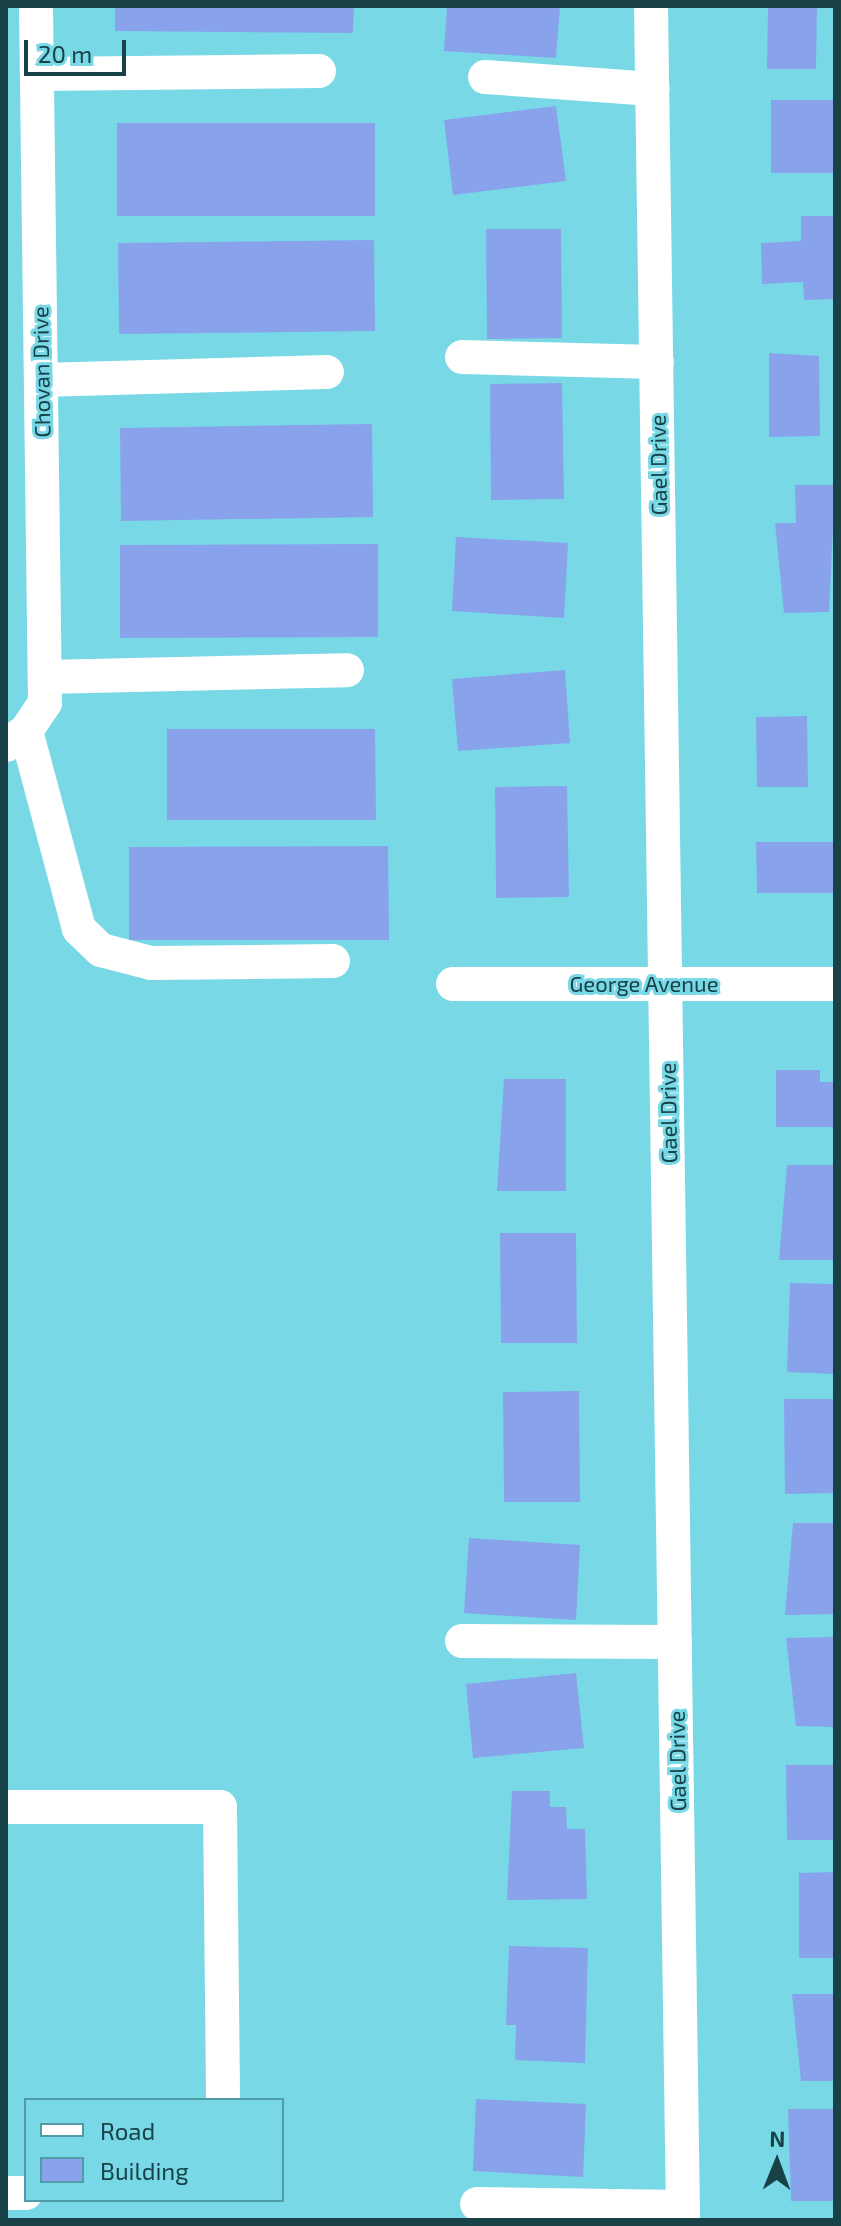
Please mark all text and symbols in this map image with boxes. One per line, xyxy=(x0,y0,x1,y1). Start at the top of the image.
scale bar xyxy=(28,24,130,74)
text: 20 m xyxy=(38,39,92,68)
street label: Chovan Drive xyxy=(27,306,55,438)
street label: Gael Drive xyxy=(644,414,672,516)
street label: George Avenue xyxy=(569,971,719,997)
street label: Gael Drive xyxy=(654,1062,682,1164)
street label: Gael Drive xyxy=(663,1710,691,1812)
legend xyxy=(24,2098,284,2202)
text: Road xyxy=(100,2116,155,2145)
north arrow xyxy=(737,2122,817,2202)
text: N xyxy=(769,2125,786,2151)
text: Building xyxy=(100,2156,189,2185)

